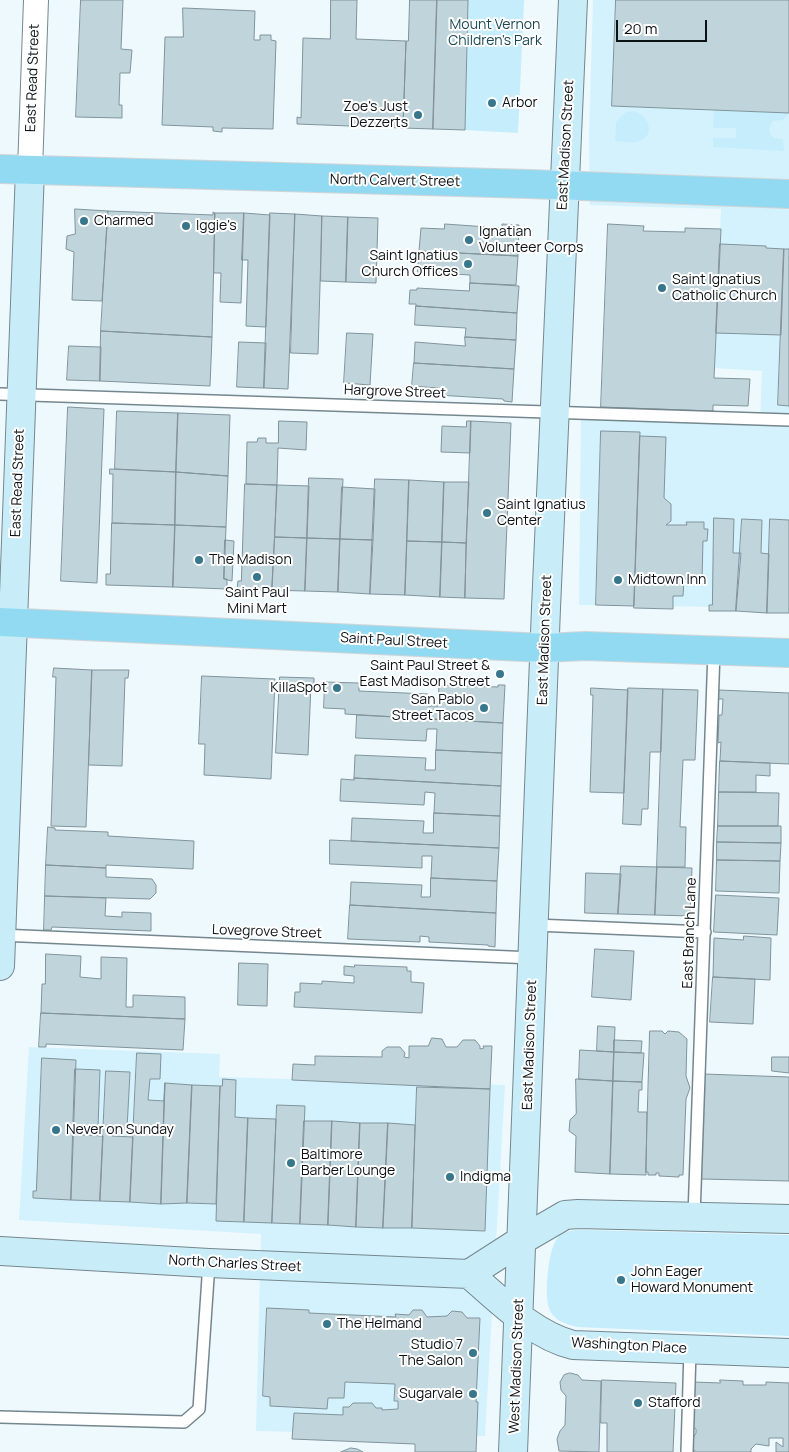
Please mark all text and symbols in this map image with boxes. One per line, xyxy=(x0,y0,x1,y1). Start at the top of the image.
scale bar xyxy=(619,10,710,42)
park label: Mount Vernon Children's Park xyxy=(448,17,542,49)
text: 20 m xyxy=(624,18,657,39)
street label: East Read Street xyxy=(23,24,43,132)
street label: East Madison Street xyxy=(554,79,578,211)
place label: Arbor xyxy=(502,95,538,111)
marker: Arbor xyxy=(486,97,498,109)
place label: Zoe's Just Dezzerts xyxy=(343,99,408,132)
marker: Zoe's Just Dezzerts xyxy=(412,109,424,121)
street label: North Calvert Street xyxy=(330,171,460,191)
place label: Charmed xyxy=(94,213,153,229)
marker: Charmed xyxy=(78,215,90,227)
place label: Iggie's xyxy=(196,218,237,234)
marker: Iggie's xyxy=(180,220,192,232)
place label: Ignatian Volunteer Corps xyxy=(479,224,583,256)
marker: Ignatian Volunteer Corps xyxy=(463,234,475,246)
place label: Saint Ignatius Church Offices xyxy=(362,248,458,280)
marker: Saint Ignatius Church Offices xyxy=(462,258,474,270)
place label: Saint Ignatius Catholic Church xyxy=(672,272,777,304)
marker: Saint Ignatius Catholic Church xyxy=(656,282,668,294)
street label: Hargrove Street xyxy=(344,382,446,402)
street label: East Read Street xyxy=(8,429,28,537)
place label: Saint Ignatius Center xyxy=(497,497,586,530)
marker: Saint Ignatius Center xyxy=(481,507,493,519)
place label: The Madison xyxy=(209,552,292,568)
marker: The Madison xyxy=(193,554,205,566)
marker: Saint Paul Mini Mart xyxy=(251,571,263,583)
place label: Midtown Inn xyxy=(628,572,706,588)
marker: Midtown Inn xyxy=(612,574,624,586)
street label: East Madison Street xyxy=(534,575,556,705)
place label: Saint Paul Mini Mart xyxy=(225,585,289,618)
street label: Saint Paul Street xyxy=(340,630,448,652)
place label: Saint Paul Street & East Madison Street xyxy=(360,658,490,690)
marker: Saint Paul Street & East Madison Street xyxy=(494,668,506,680)
place label: KillaSpot xyxy=(270,680,327,696)
marker: KillaSpot xyxy=(331,682,343,694)
place label: San Pablo Street Tacos xyxy=(392,692,474,724)
marker: San Pablo Street Tacos xyxy=(478,702,490,714)
street label: East Branch Lane xyxy=(680,877,700,989)
street label: Lovegrove Street xyxy=(212,922,322,942)
street label: East Madison Street xyxy=(519,980,541,1110)
place label: Never on Sunday xyxy=(66,1122,174,1138)
marker: Never on Sunday xyxy=(50,1124,62,1136)
place label: Baltimore Barber Lounge xyxy=(301,1147,395,1180)
marker: Baltimore Barber Lounge xyxy=(285,1157,297,1169)
place label: Indigma xyxy=(460,1169,511,1185)
marker: Indigma xyxy=(444,1171,456,1183)
street label: North Charles Street xyxy=(168,1252,302,1276)
place label: John Eager Howard Monument xyxy=(631,1264,753,1296)
marker: John Eager Howard Monument xyxy=(615,1274,627,1286)
street label: West Madison Street xyxy=(506,1298,528,1434)
place label: The Helmand xyxy=(337,1316,422,1332)
marker: The Helmand xyxy=(321,1318,333,1330)
street label: Washington Place xyxy=(571,1335,687,1357)
place label: Studio 7 The Salon xyxy=(399,1337,463,1370)
marker: Studio 7 The Salon xyxy=(467,1347,479,1359)
place label: Sugarvale xyxy=(399,1386,463,1402)
marker: Sugarvale xyxy=(467,1388,479,1400)
place label: Stafford xyxy=(648,1395,700,1411)
marker: Stafford xyxy=(632,1397,644,1409)

